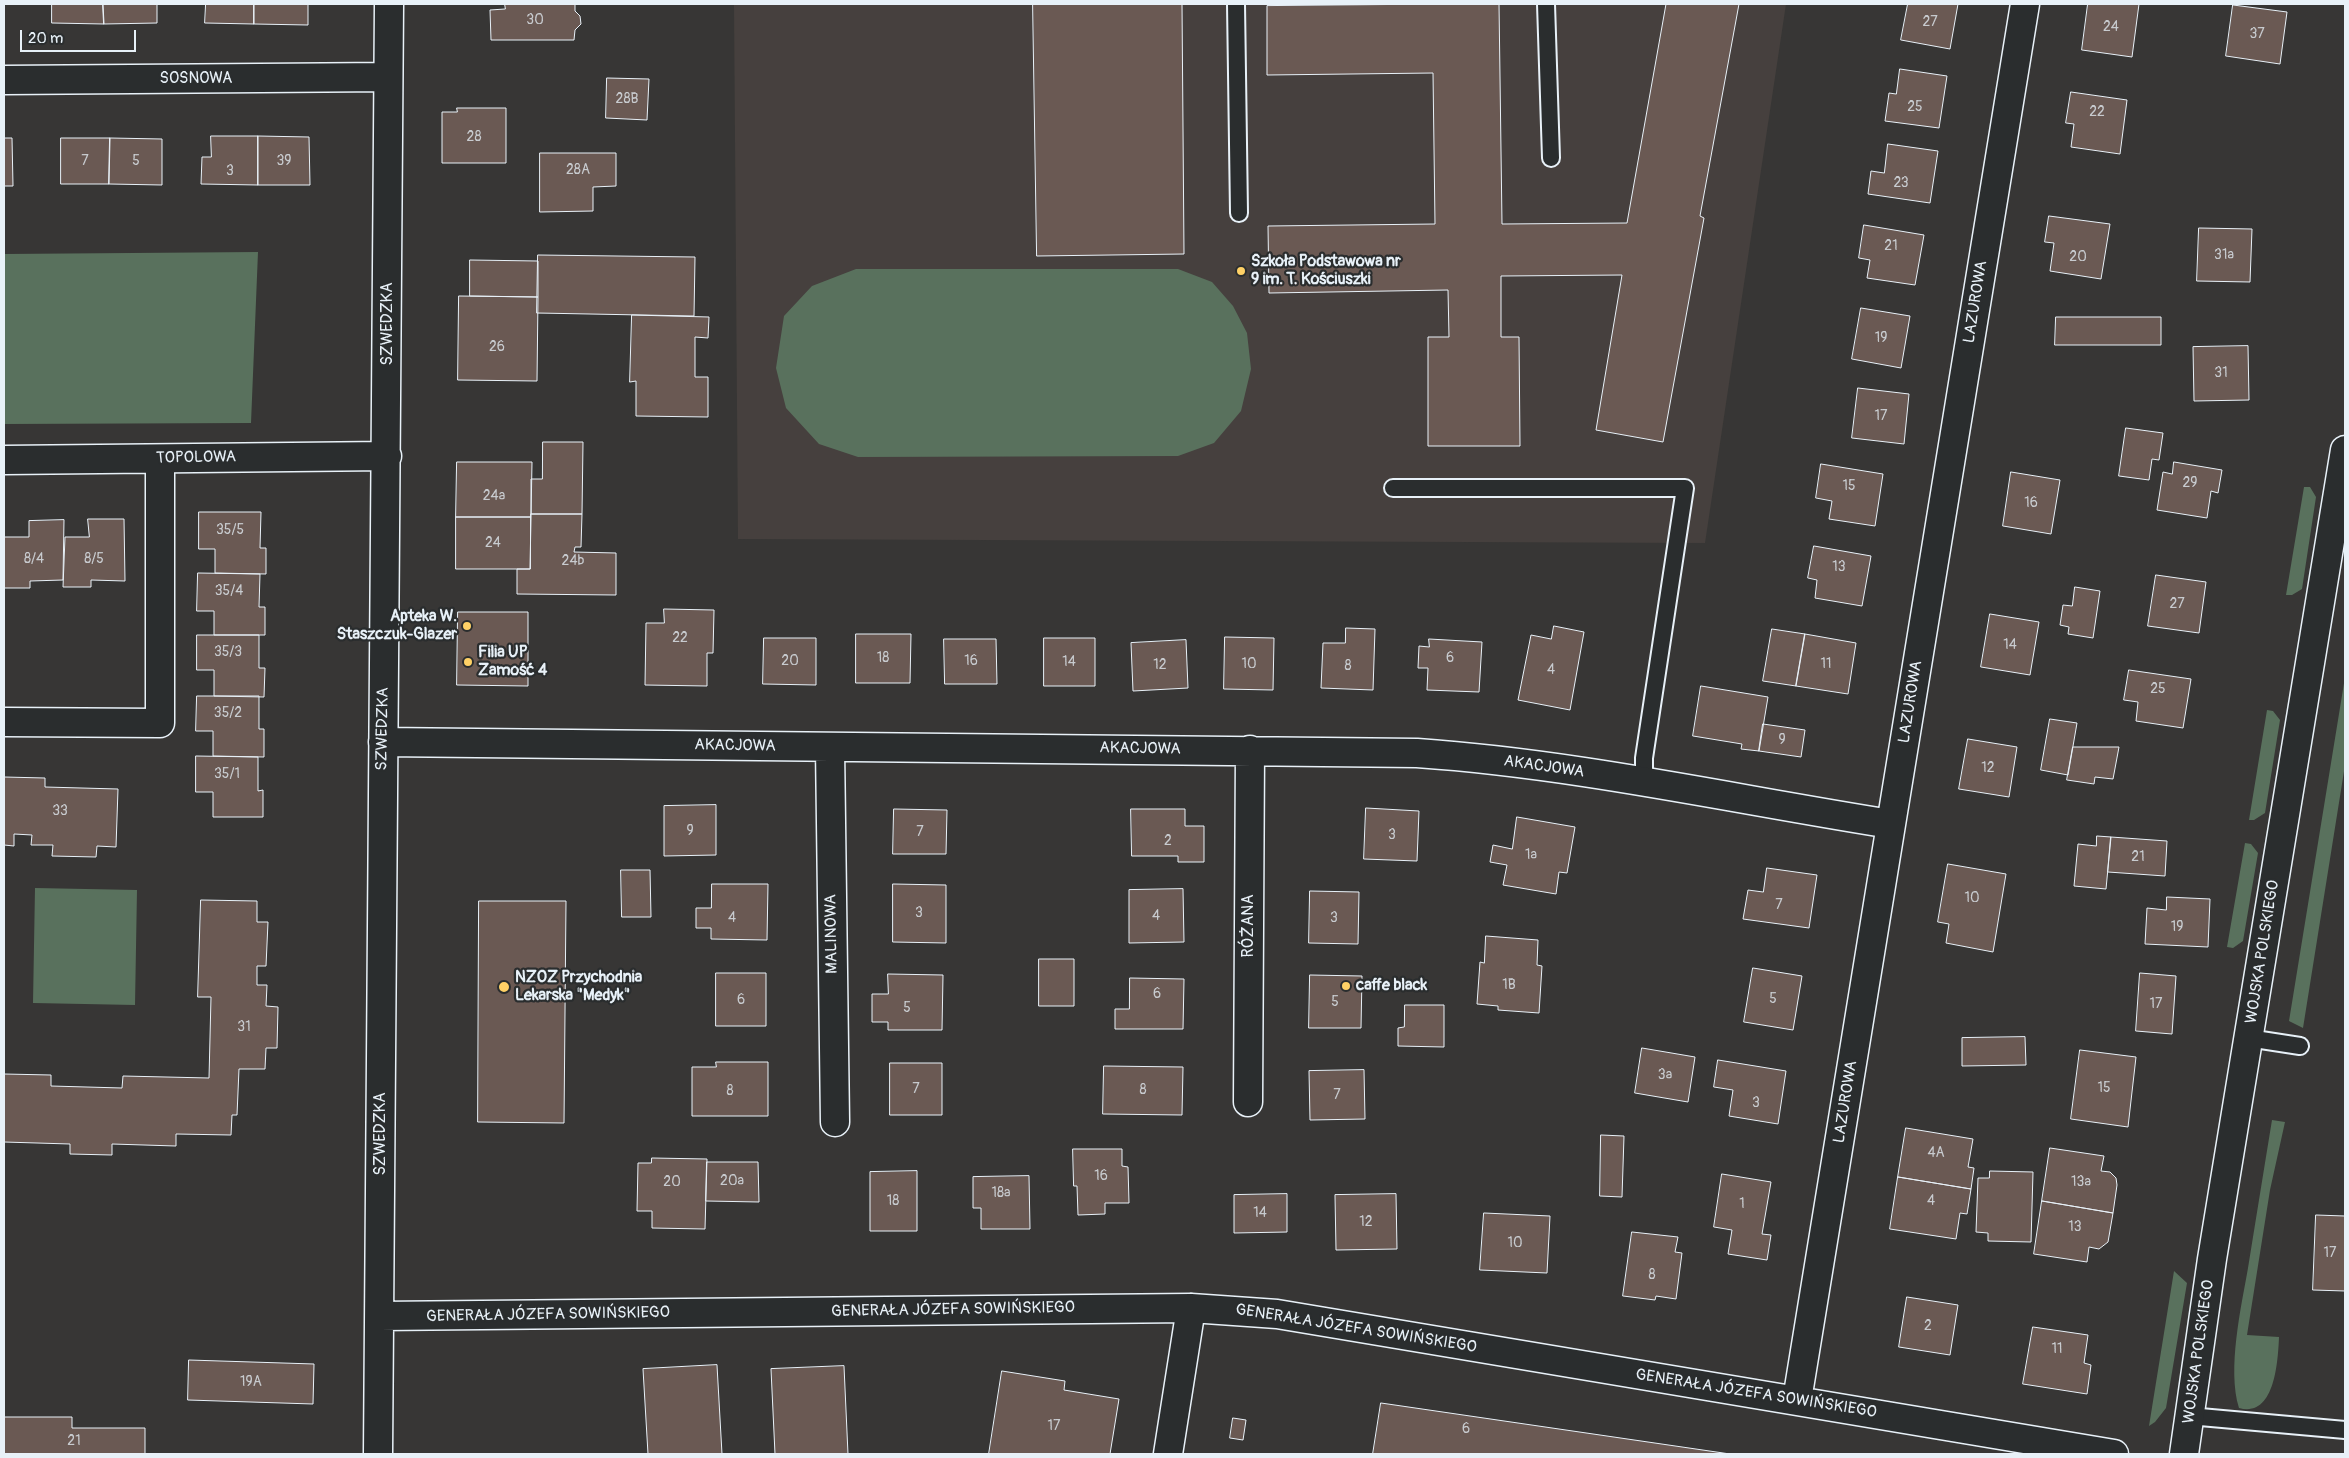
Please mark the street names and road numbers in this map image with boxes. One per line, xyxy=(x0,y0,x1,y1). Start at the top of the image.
street label: SOSNOWA xyxy=(160,69,232,89)
street label: LAZUROWA xyxy=(1960,259,1992,345)
street label: SZWEDZKA xyxy=(378,282,398,366)
street label: TOPOLOWA xyxy=(156,448,236,468)
street label: LAZUROWA xyxy=(1895,659,1927,745)
street label: SZWEDZKA xyxy=(373,687,393,771)
street label: AKACJOWA xyxy=(694,736,776,756)
street label: AKACJOWA xyxy=(1099,739,1181,759)
street label: AKACJOWA xyxy=(1502,752,1586,782)
street label: WOJSKA POLSKIEGO xyxy=(2242,879,2284,1025)
street label: MALINOWA xyxy=(822,894,842,974)
street label: RÓŻANA xyxy=(1239,894,1259,958)
street label: LAZUROWA xyxy=(1830,1059,1862,1145)
street label: SZWEDZKA xyxy=(371,1092,391,1176)
street label: WOJSKA POLSKIEGO xyxy=(2179,1279,2219,1425)
street label: GENERAŁA JÓZEFA SOWIŃSKIEGO xyxy=(831,1298,1075,1322)
street label: GENERAŁA JÓZEFA SOWIŃSKIEGO xyxy=(1234,1300,1478,1358)
street label: GENERAŁA JÓZEFA SOWIŃSKIEGO xyxy=(426,1303,670,1327)
street label: GENERAŁA JÓZEFA SOWIŃSKIEGO xyxy=(1634,1365,1878,1423)

